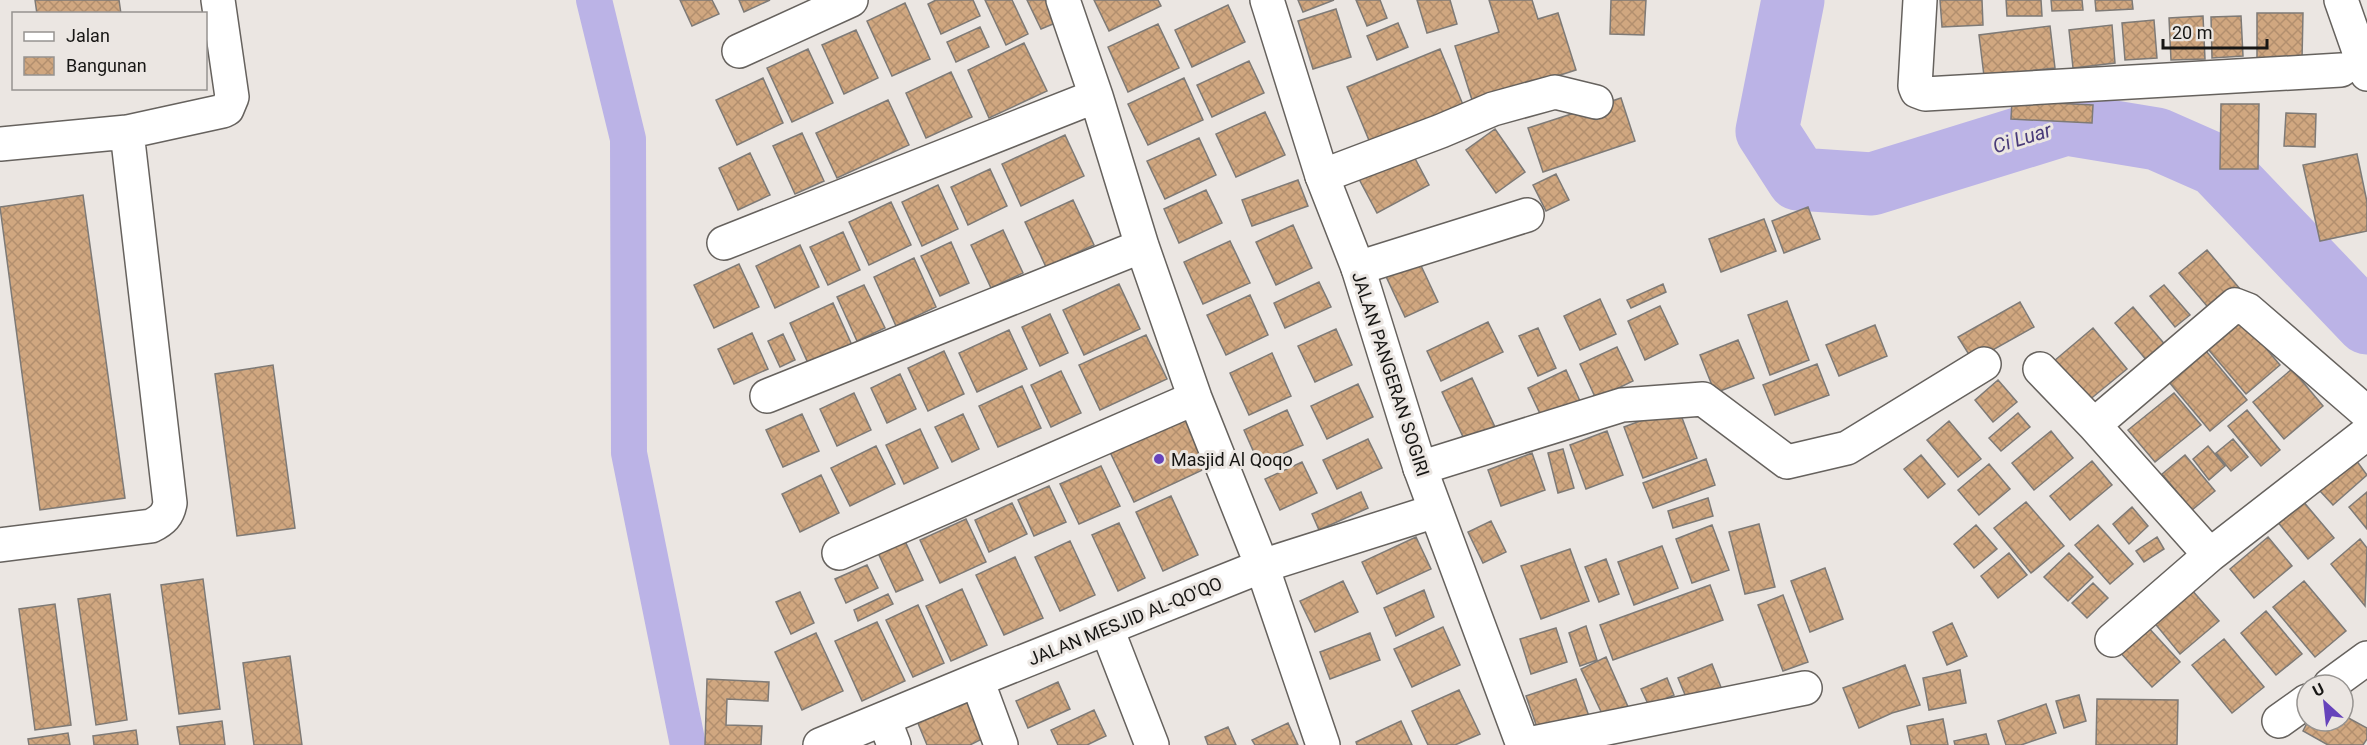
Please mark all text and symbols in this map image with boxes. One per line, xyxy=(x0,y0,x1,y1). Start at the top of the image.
legend xyxy=(12,12,207,90)
scale bar xyxy=(2163,12,2266,50)
text: 20 m xyxy=(2172,22,2212,43)
text: Jalan xyxy=(66,25,110,46)
text: Bangunan xyxy=(66,55,147,76)
water label: Ci Luar xyxy=(1990,117,2056,158)
street label: JALAN PANGERAN SOGIRI xyxy=(1348,269,1434,479)
place label: Masjid Al Qoqo xyxy=(1171,449,1293,470)
marker: Masjid Al Qoqo xyxy=(1152,452,1166,466)
street label: JALAN MESJID AL-QO'QO xyxy=(1025,572,1225,670)
north arrow xyxy=(2295,673,2355,733)
text: U xyxy=(2309,679,2327,701)

